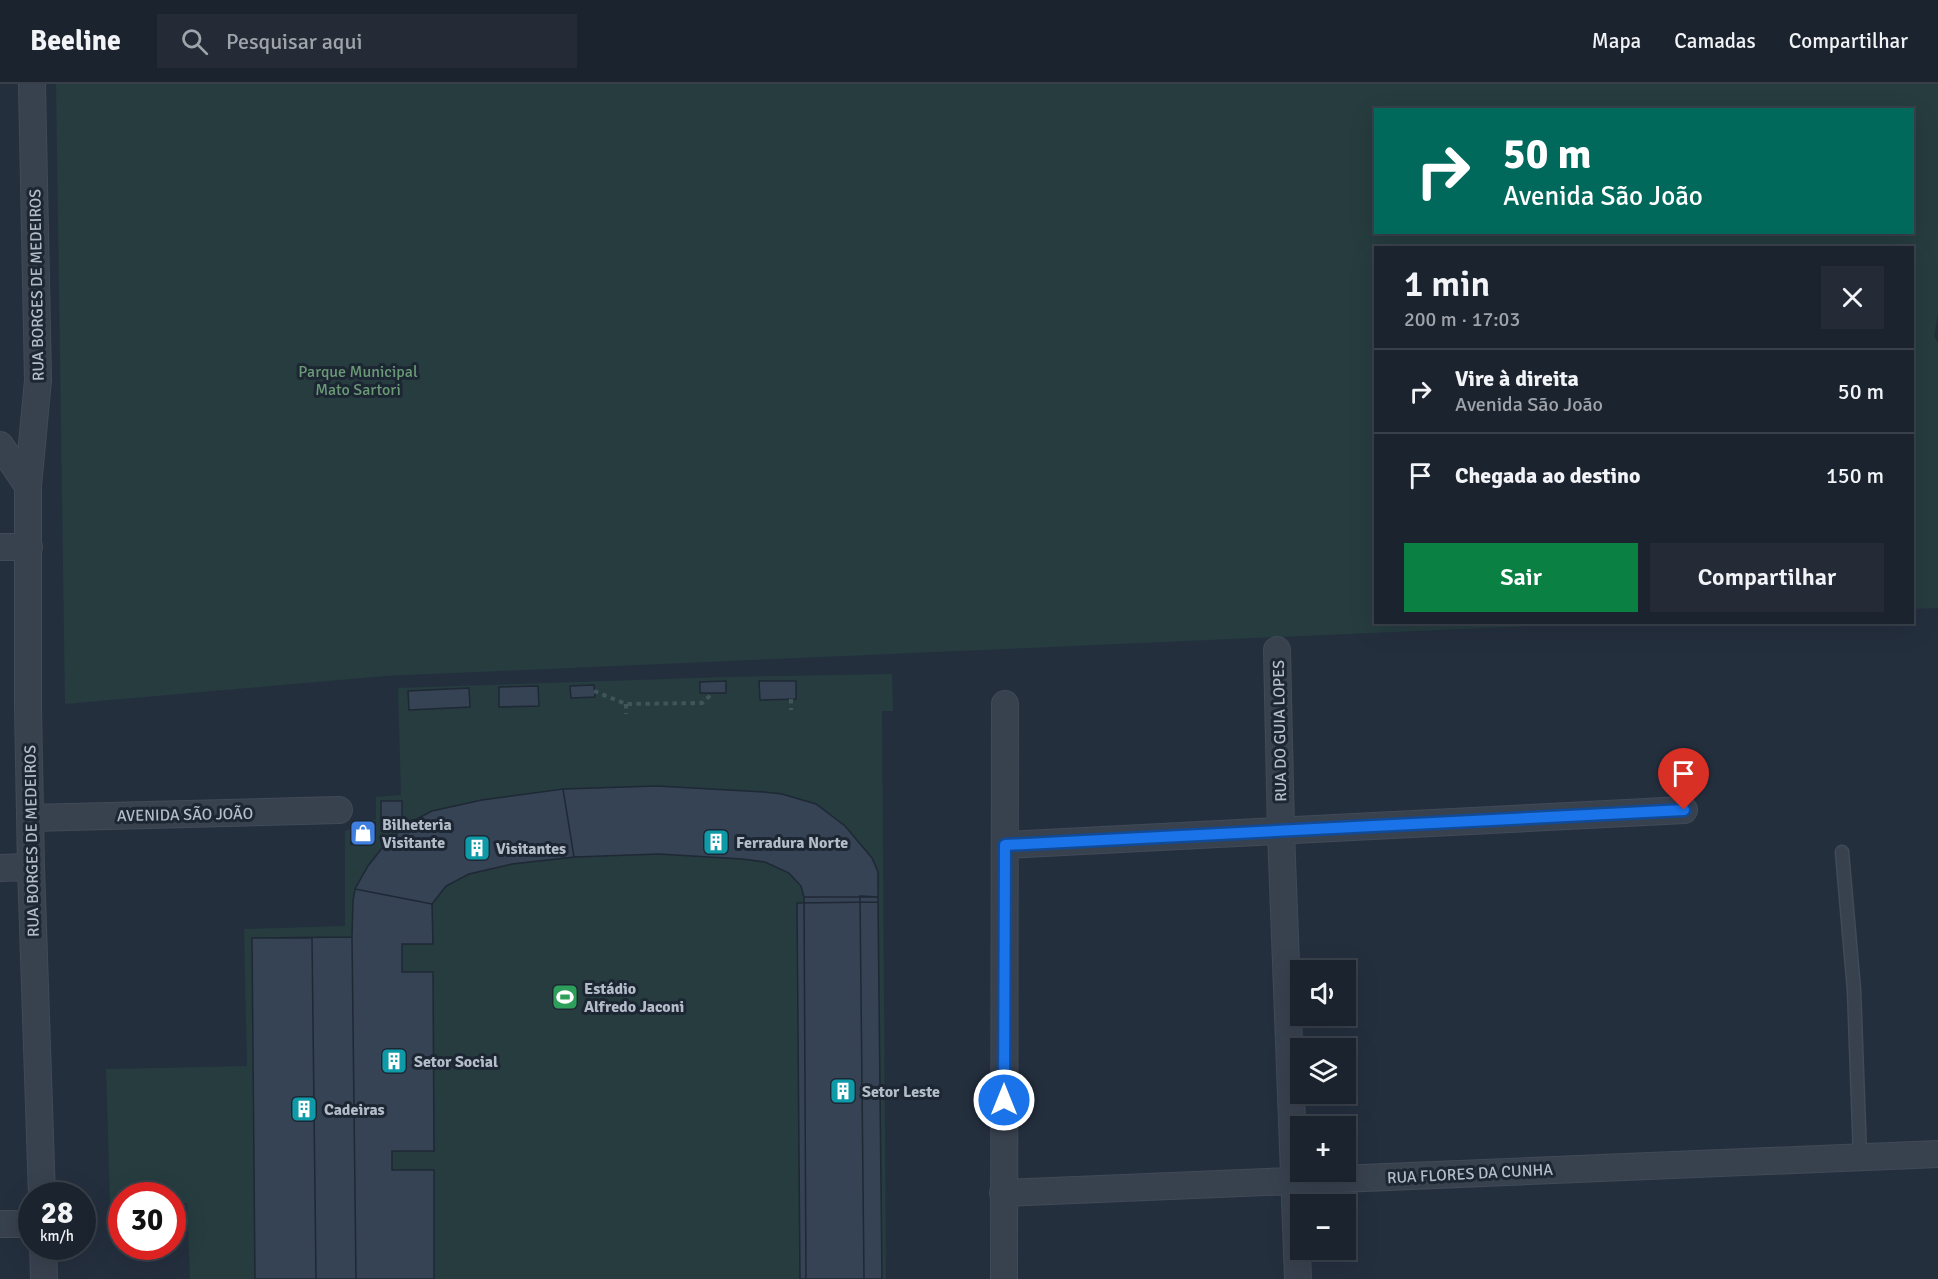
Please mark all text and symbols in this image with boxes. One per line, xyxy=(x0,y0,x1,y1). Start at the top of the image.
search box xyxy=(157,14,577,68)
text: Beeline xyxy=(30,24,121,58)
icon: search xyxy=(178,25,211,58)
text: Pesquisar aqui xyxy=(226,28,362,55)
text: Mapa xyxy=(1592,28,1641,54)
text: Camadas xyxy=(1674,28,1756,54)
text: Compartilhar xyxy=(1789,28,1908,54)
text: 50 m xyxy=(1503,129,1592,180)
icon: right xyxy=(1404,132,1482,210)
text: Avenida São João xyxy=(1503,180,1703,213)
street label: RUA BORGES DE MEDEIROS xyxy=(25,189,49,381)
text: 1 min xyxy=(1404,262,1490,307)
button: close xyxy=(1821,266,1884,329)
text: 200 m · 17:03 xyxy=(1404,307,1520,332)
park label: Parque Municipal Mato Sartori xyxy=(298,362,418,400)
text: Vire à direita xyxy=(1455,365,1579,392)
icon: right xyxy=(1404,375,1437,408)
text: 50 m xyxy=(1838,378,1884,405)
text: Avenida São João xyxy=(1455,392,1603,417)
icon: arrive xyxy=(1404,459,1437,492)
text: Chegada ao destino xyxy=(1455,462,1641,489)
text: 150 m xyxy=(1826,462,1884,489)
button: Sair xyxy=(1404,543,1638,612)
button: Compartilhar xyxy=(1650,543,1884,612)
street label: RUA DO GUIA LOPES xyxy=(1269,660,1291,802)
street label: RUA BORGES DE MEDEIROS xyxy=(20,745,44,937)
pin xyxy=(1658,748,1709,810)
icon: arrive xyxy=(1667,757,1700,790)
street label: AVENIDA SÃO JOÃO xyxy=(117,804,253,826)
place label: Bilheteria Visitante xyxy=(382,815,452,853)
shop icon: Bilheteria Visitante xyxy=(348,818,378,848)
building icon: Ferradura Norte xyxy=(701,827,731,857)
building icon: Visitantes xyxy=(462,833,492,863)
place label: Ferradura Norte xyxy=(736,833,848,853)
place label: Visitantes xyxy=(496,839,566,859)
map controls xyxy=(1290,960,1356,1260)
button: sound xyxy=(1290,960,1356,1026)
place label: Estádio Alfredo Jaconi xyxy=(584,979,684,1017)
sports icon: Estádio Alfredo Jaconi xyxy=(550,982,580,1012)
button: layers xyxy=(1290,1038,1356,1104)
building icon: Setor Social xyxy=(379,1046,409,1076)
place label: Setor Social xyxy=(414,1052,498,1072)
position arrow xyxy=(972,1068,1036,1132)
building icon: Setor Leste xyxy=(828,1076,858,1106)
place label: Setor Leste xyxy=(862,1082,940,1102)
building icon: Cadeiras xyxy=(289,1094,319,1124)
place label: Cadeiras xyxy=(324,1100,385,1120)
button: + xyxy=(1290,1116,1356,1182)
street label: RUA FLORES DA CUNHA xyxy=(1387,1160,1554,1188)
speed limit sign: 30 xyxy=(108,1182,186,1260)
button: − xyxy=(1290,1194,1356,1260)
text: 28 xyxy=(41,1195,73,1232)
text: km/h xyxy=(40,1227,74,1245)

